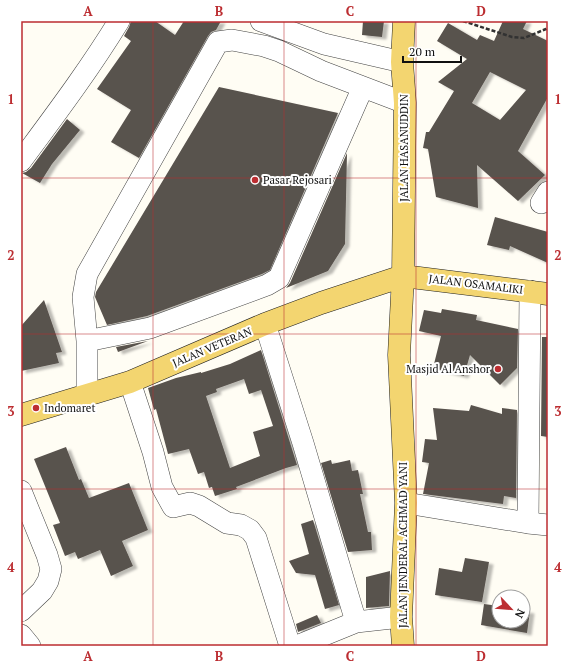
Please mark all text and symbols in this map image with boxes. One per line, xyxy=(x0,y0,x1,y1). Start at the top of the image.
text: A xyxy=(83,2,93,20)
text: B xyxy=(215,2,223,20)
text: C xyxy=(346,2,354,20)
text: D xyxy=(476,2,486,20)
scale bar xyxy=(403,38,461,64)
text: 20 m xyxy=(409,44,436,59)
text: 1 xyxy=(7,90,15,108)
text: 1 xyxy=(554,90,562,108)
street label: JALAN HASANUDDIN xyxy=(397,94,411,202)
place label: Pasar Rejosari xyxy=(263,173,332,187)
marker: Pasar Rejosari xyxy=(250,175,260,185)
text: 2 xyxy=(7,246,15,264)
text: 2 xyxy=(554,246,562,264)
street label: JALAN OSAMALIKI xyxy=(428,271,524,297)
street label: JALAN VETERAN xyxy=(170,324,254,370)
place label: Masjid Al Anshor xyxy=(406,362,491,376)
marker: Masjid Al Anshor xyxy=(493,364,503,374)
place label: Indomaret xyxy=(44,401,95,415)
text: 3 xyxy=(7,402,15,420)
text: 3 xyxy=(554,402,562,420)
marker: Indomaret xyxy=(31,403,41,413)
street label: JALAN JENDERAL ACHMAD YANI xyxy=(396,462,410,628)
text: 4 xyxy=(7,558,15,576)
text: 4 xyxy=(554,558,562,576)
north arrow xyxy=(491,589,531,629)
text: N xyxy=(512,607,528,621)
text: A xyxy=(83,647,93,665)
text: B xyxy=(215,647,223,665)
text: C xyxy=(346,647,354,665)
text: D xyxy=(476,647,486,665)

